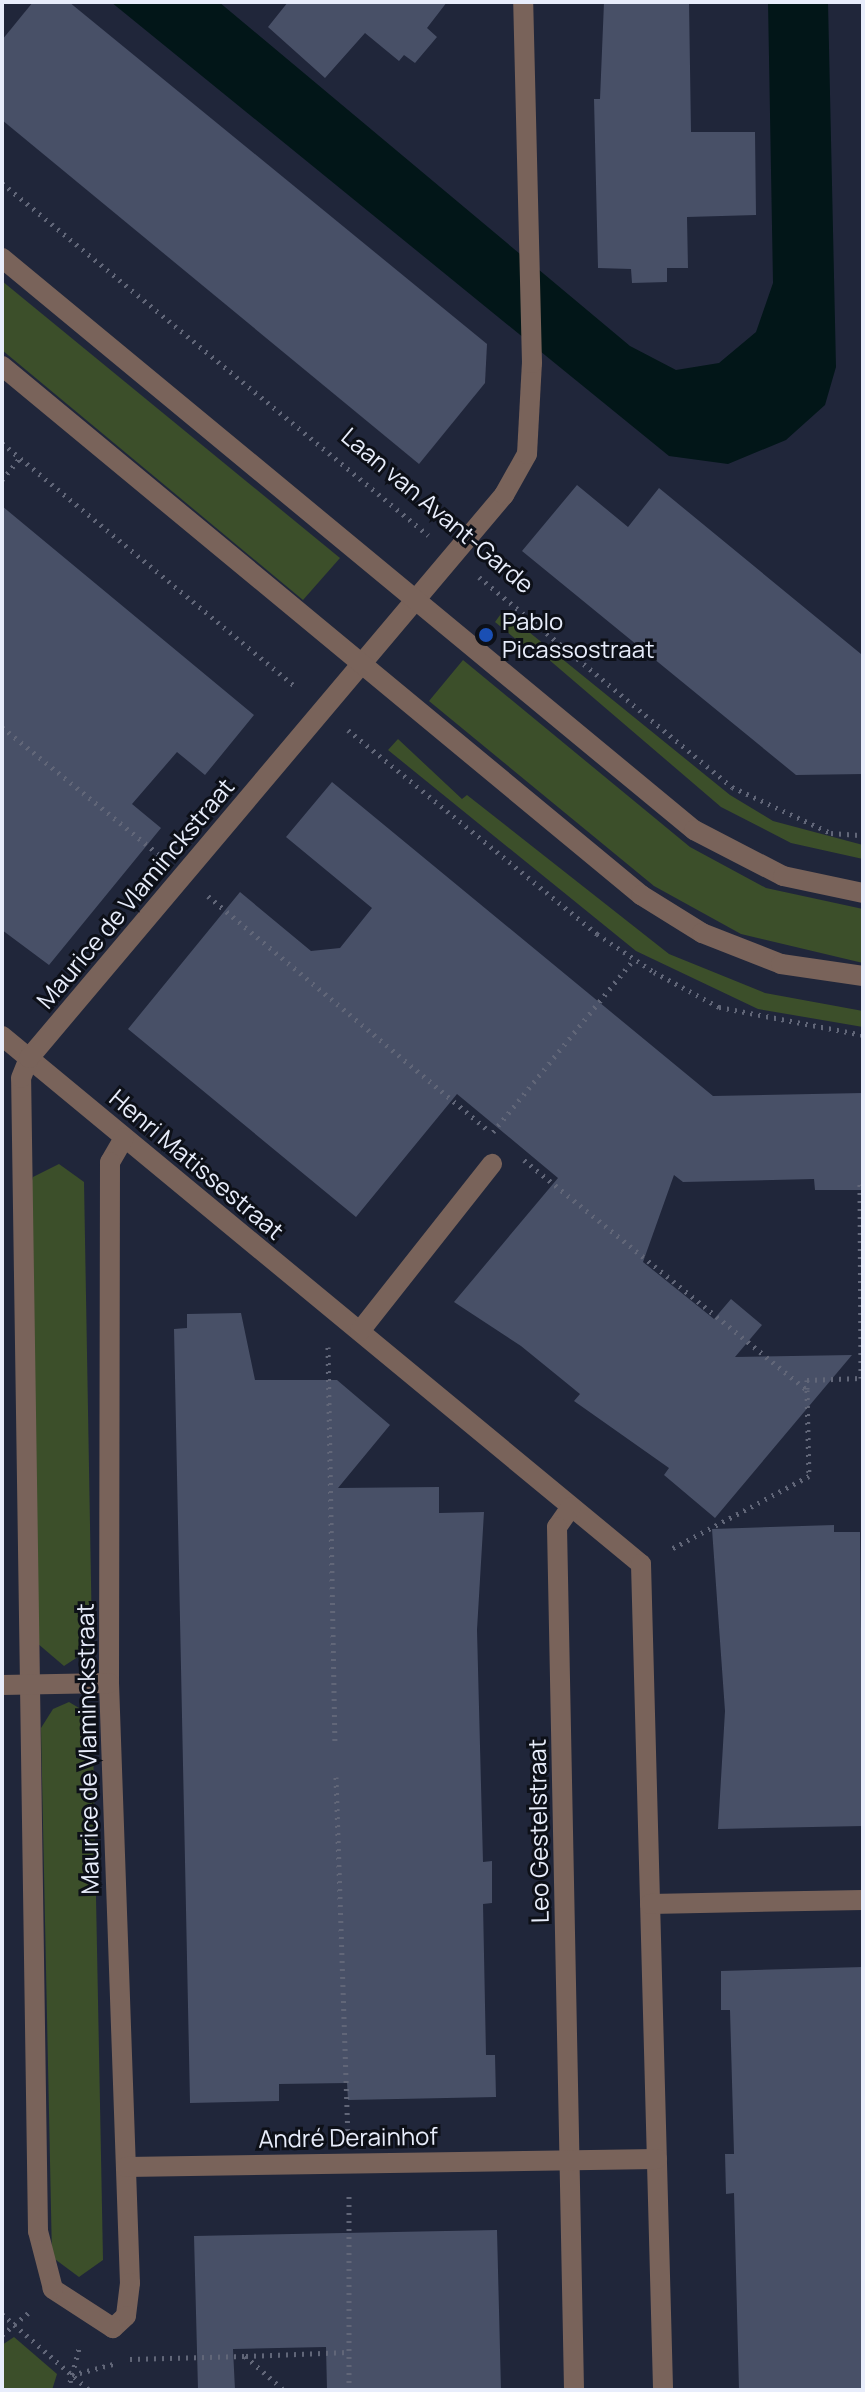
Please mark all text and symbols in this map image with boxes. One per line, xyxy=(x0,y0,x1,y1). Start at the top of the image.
street label: Laan van Avant-Garde xyxy=(336,421,540,599)
place label: Pablo Picassostraat xyxy=(502,607,655,663)
marker: Pablo Picassostraat xyxy=(477,626,495,644)
street label: Maurice de Vlaminckstraat xyxy=(30,772,240,1014)
street label: Henri Matissestraat xyxy=(104,1083,290,1245)
street label: Maurice de Vlaminckstraat xyxy=(70,1603,104,1895)
street label: Leo Gestelstraat xyxy=(522,1739,554,1923)
street label: André Derainhof xyxy=(258,2121,438,2153)

